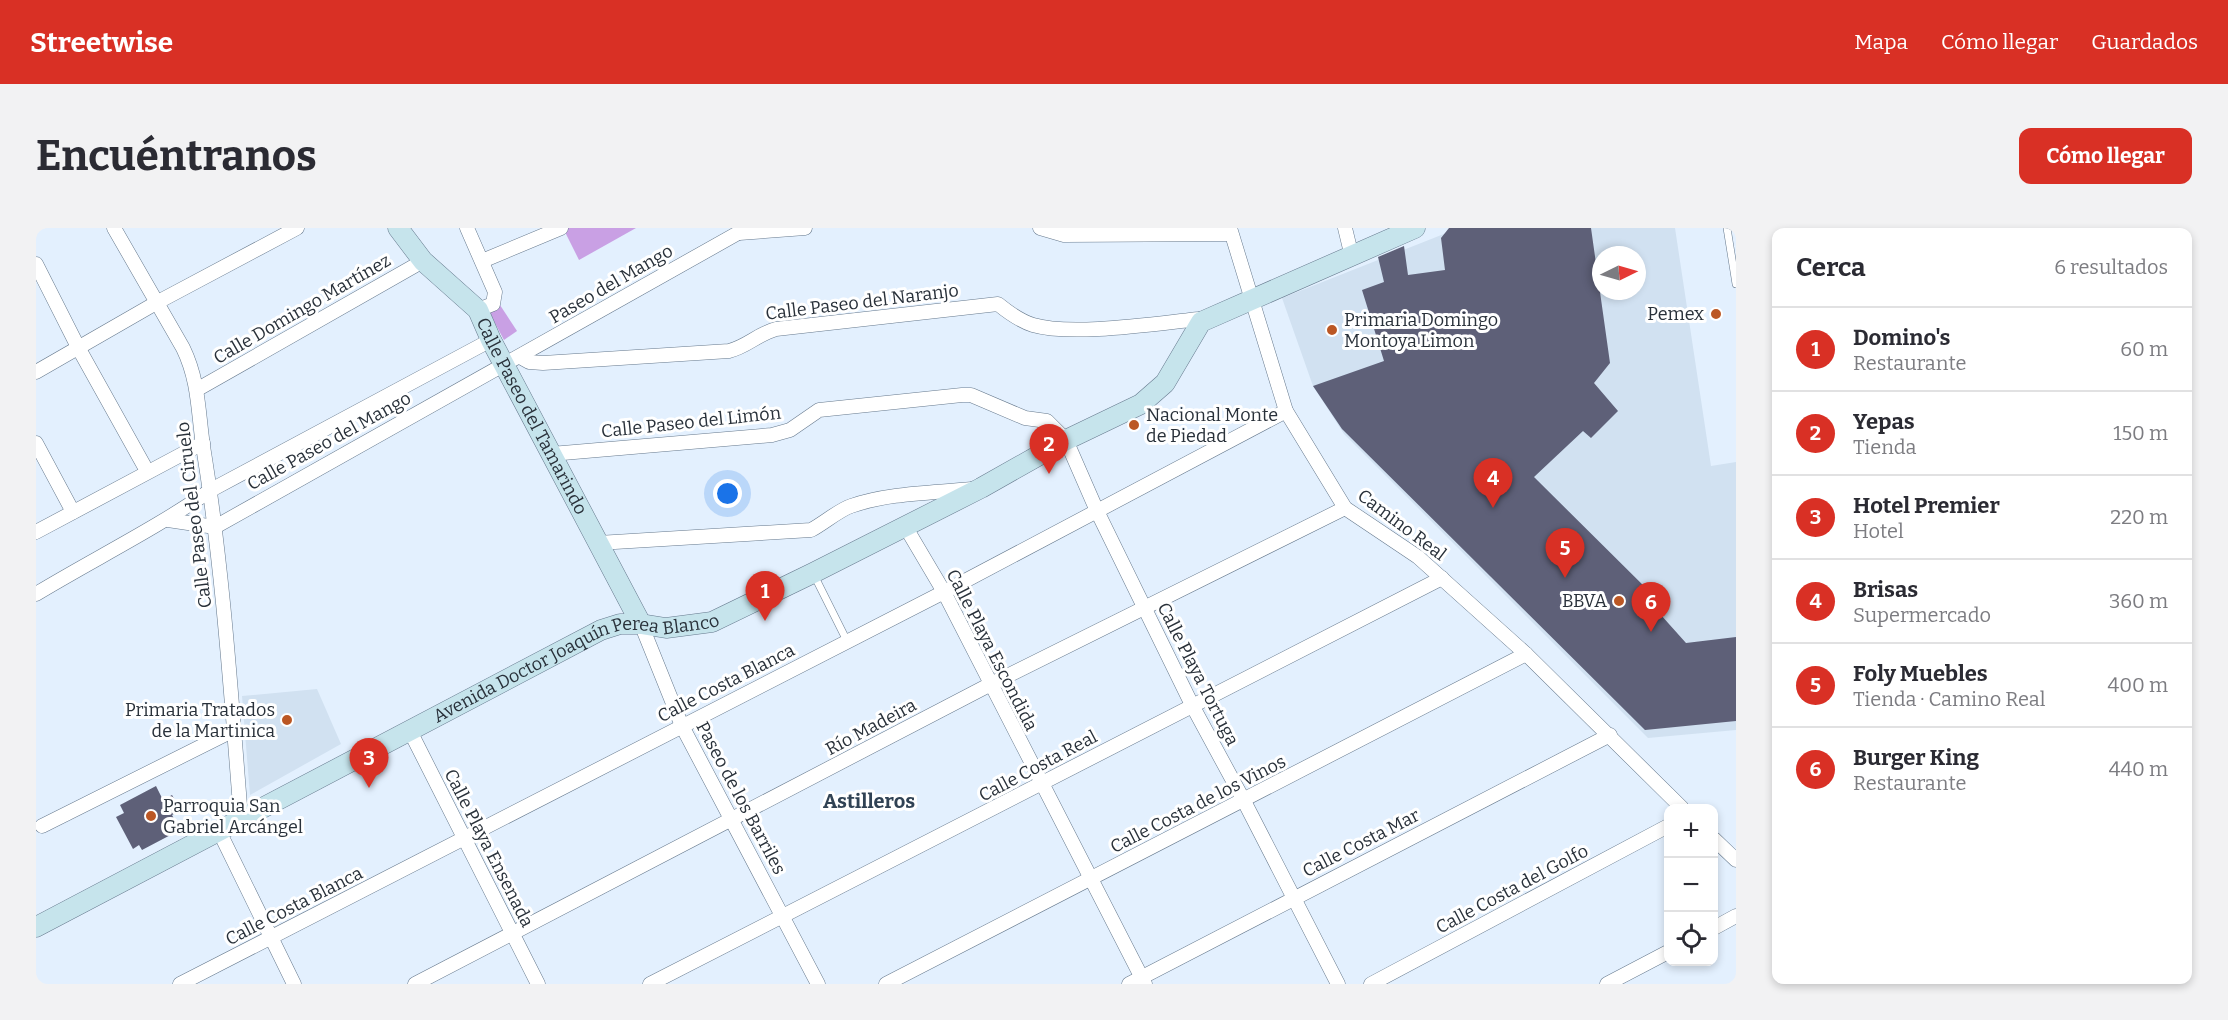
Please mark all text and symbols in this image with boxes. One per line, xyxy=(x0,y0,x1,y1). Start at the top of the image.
text: Streetwise xyxy=(30,26,173,59)
text: Mapa xyxy=(1854,29,1908,55)
text: Cómo llegar xyxy=(1941,29,2058,55)
text: Guardados xyxy=(2091,29,2198,55)
button: Cómo llegar xyxy=(2019,128,2192,184)
text: Encuéntranos xyxy=(36,131,317,181)
street label: Paseo del Mango xyxy=(545,240,677,328)
north arrow xyxy=(1592,246,1646,300)
street label: Calle Domingo Martínez xyxy=(209,249,395,369)
text: Cerca xyxy=(1796,252,1866,283)
text: 6 resultados xyxy=(2054,255,2168,279)
street label: Calle Paseo del Naranjo xyxy=(764,279,960,325)
place label: Pemex xyxy=(1647,303,1704,325)
marker: Pemex xyxy=(1709,307,1723,321)
place label: Primaria Domingo Montoya Limon xyxy=(1344,309,1498,352)
street label: Calle Paseo del Tamarindo xyxy=(472,314,592,518)
marker: Primaria Domingo Montoya Limon xyxy=(1325,323,1339,337)
text: Domino's xyxy=(1853,324,1950,351)
text: 1 xyxy=(1811,337,1820,361)
text: 60 m xyxy=(2120,337,2168,361)
text: Restaurante xyxy=(1853,351,1966,375)
street label: Calle Paseo del Mango xyxy=(243,387,415,495)
street label: Calle Paseo del Limón xyxy=(600,402,783,442)
place label: Nacional Monte de Piedad xyxy=(1146,404,1278,447)
text: Yepas xyxy=(1853,408,1915,435)
marker: Nacional Monte de Piedad xyxy=(1127,418,1141,432)
street label: Calle Paseo del Ciruelo xyxy=(172,421,216,609)
text: 2 xyxy=(1810,421,1821,445)
text: 150 m xyxy=(2113,421,2168,445)
pin: 2 xyxy=(1030,424,1068,474)
text: Tienda xyxy=(1853,435,1916,459)
pin: 4 xyxy=(1474,458,1512,508)
your location xyxy=(713,479,742,508)
street label: Camino Real xyxy=(1353,485,1451,565)
text: Hotel Premier xyxy=(1853,492,2000,519)
text: 3 xyxy=(1810,505,1821,529)
text: 220 m xyxy=(2110,505,2168,529)
text: Hotel xyxy=(1853,519,1904,543)
pin: 5 xyxy=(1546,528,1585,578)
street label: Calle Playa Escondida xyxy=(942,565,1042,735)
pin: 1 xyxy=(746,572,784,621)
text: Brisas xyxy=(1853,576,1918,603)
pin: 6 xyxy=(1632,582,1670,632)
text: 4 xyxy=(1809,589,1822,613)
text: 360 m xyxy=(2109,589,2168,613)
place label: BBVA xyxy=(1562,590,1607,612)
marker: BBVA xyxy=(1612,594,1626,608)
street label: Calle Playa Tortuga xyxy=(1152,599,1244,749)
text: Supermercado xyxy=(1853,603,1991,627)
street label: Avenida Doctor Joaquín Perea Blanco xyxy=(429,609,723,727)
street label: Calle Costa Blanca xyxy=(654,639,798,727)
text: Foly Muebles xyxy=(1853,660,1988,687)
text: 5 xyxy=(1810,673,1821,697)
text: 400 m xyxy=(2108,673,2168,697)
text: Tienda · Camino Real xyxy=(1853,687,2046,711)
street label: Río Madeira xyxy=(822,694,920,760)
place label: Primaria Tratados de la Martinica xyxy=(125,699,275,742)
marker: Primaria Tratados de la Martinica xyxy=(280,713,294,727)
street label: Paseo de los Barriles xyxy=(691,718,791,878)
street label: Calle Costa Real xyxy=(975,726,1101,806)
pin: 3 xyxy=(350,738,388,788)
text: Burger King xyxy=(1853,744,1979,771)
street label: Calle Costa de los Vinos xyxy=(1107,750,1289,858)
text: 6 xyxy=(1810,757,1821,781)
text: 440 m xyxy=(2109,757,2168,781)
street label: Calle Playa Ensenada xyxy=(440,765,539,931)
text: Restaurante xyxy=(1853,771,1966,795)
district label: Astilleros xyxy=(823,789,915,813)
place label: Parroquia San Gabriel Arcángel xyxy=(163,795,303,838)
street label: Calle Costa Mar xyxy=(1299,804,1423,882)
map controls xyxy=(1664,804,1718,966)
button: + xyxy=(1664,804,1718,858)
marker: Parroquia San Gabriel Arcángel xyxy=(144,809,158,823)
street label: Calle Costa del Golfo xyxy=(1432,840,1592,938)
button: − xyxy=(1664,858,1718,912)
street label: Calle Costa Blanca xyxy=(222,862,366,950)
button: locate xyxy=(1664,912,1718,966)

